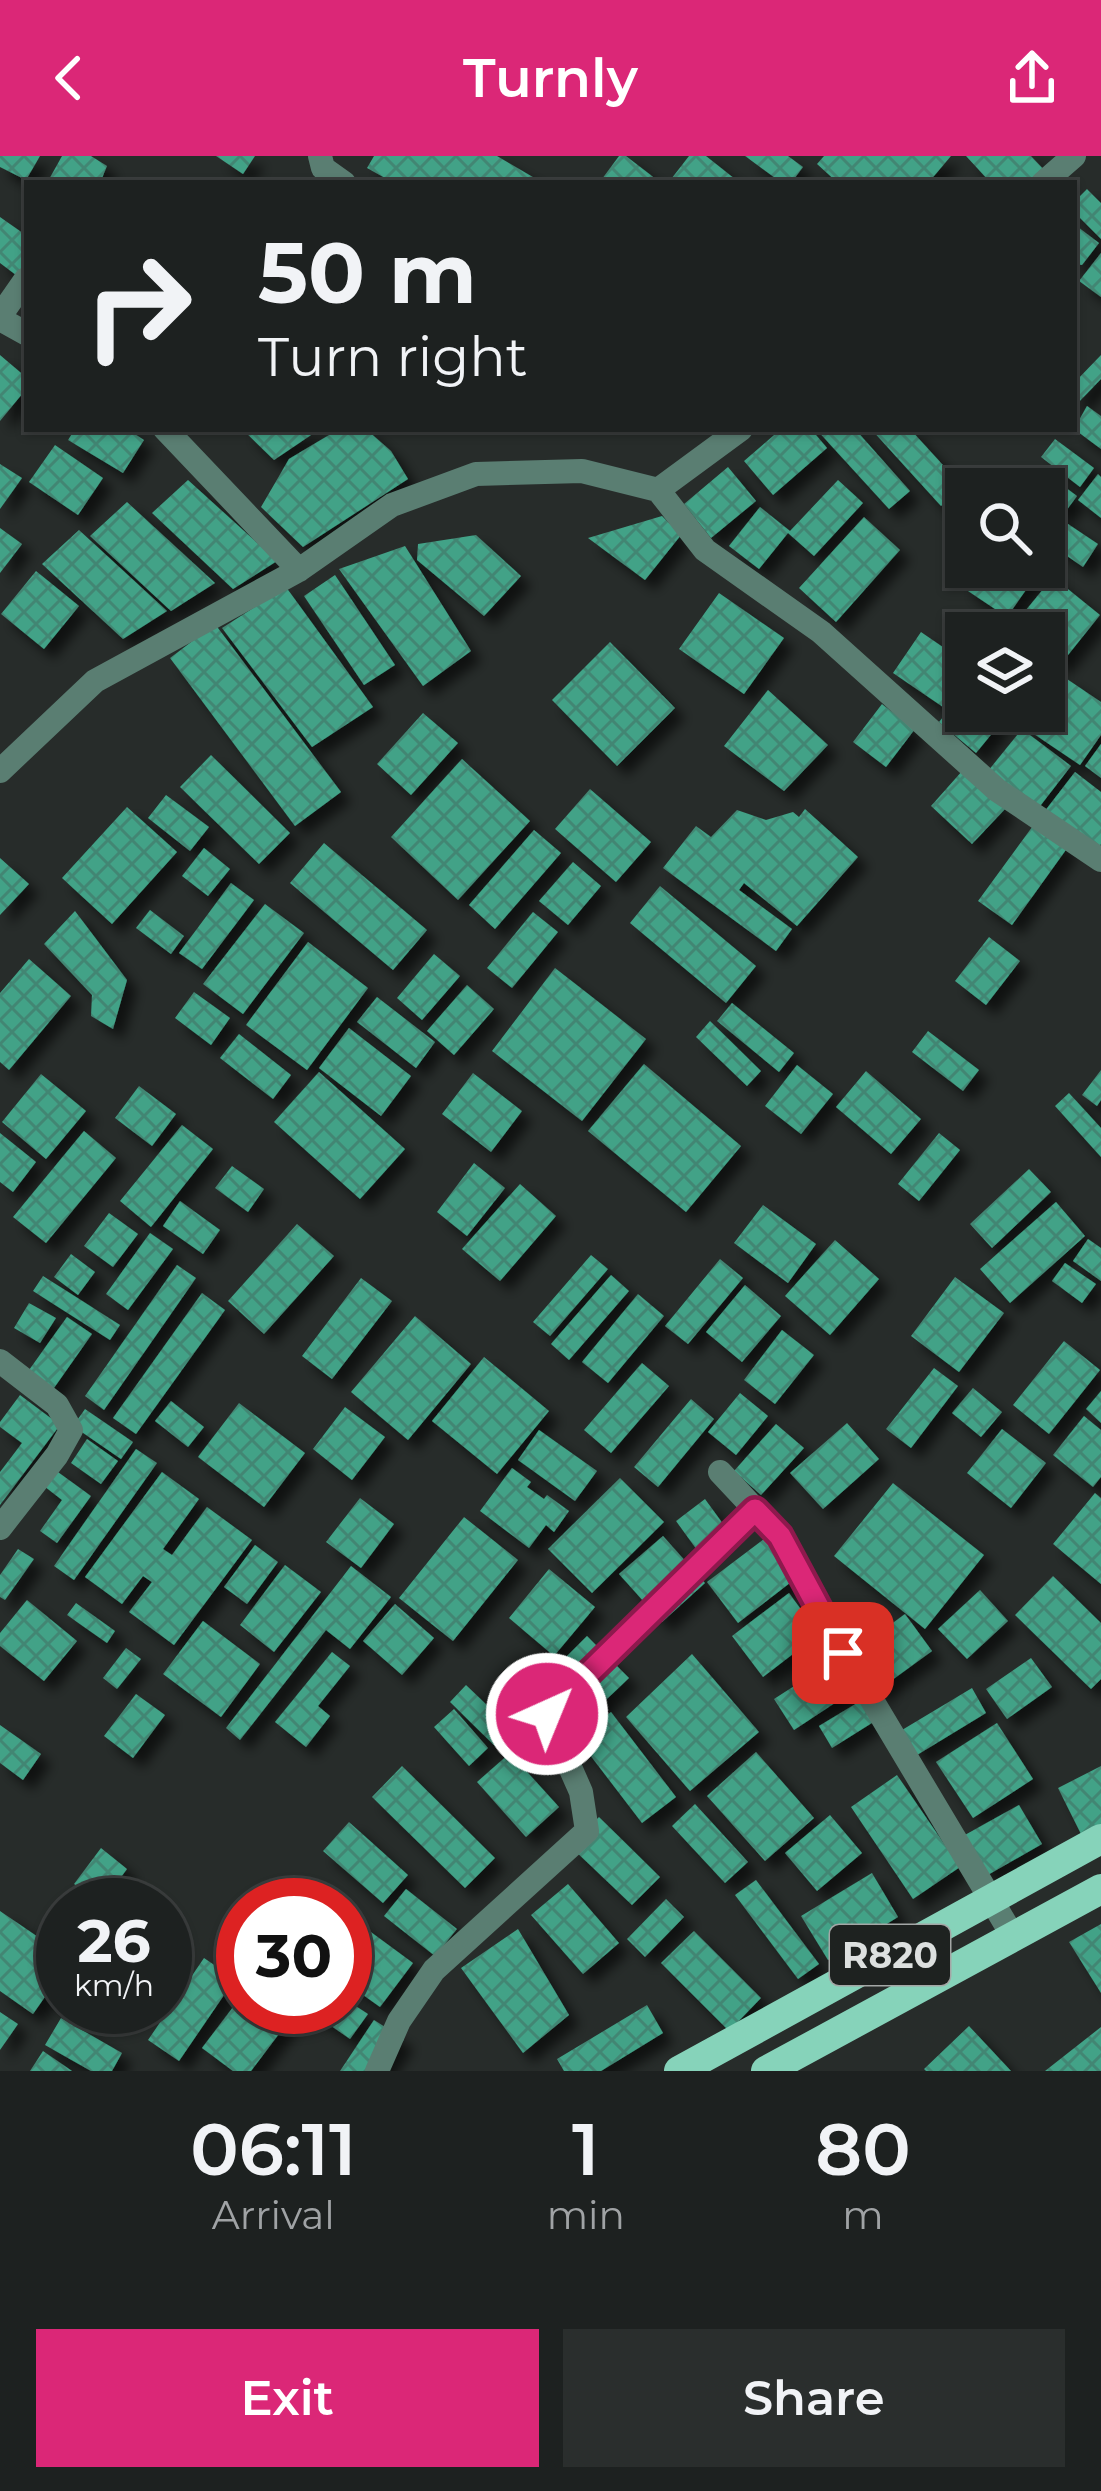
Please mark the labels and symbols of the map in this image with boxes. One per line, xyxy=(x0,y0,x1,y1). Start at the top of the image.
pin xyxy=(792,1602,894,1704)
position arrow xyxy=(484,1651,610,1777)
speed limit sign: 30 xyxy=(216,1878,372,2034)
road number: R820 xyxy=(830,1925,950,1985)

